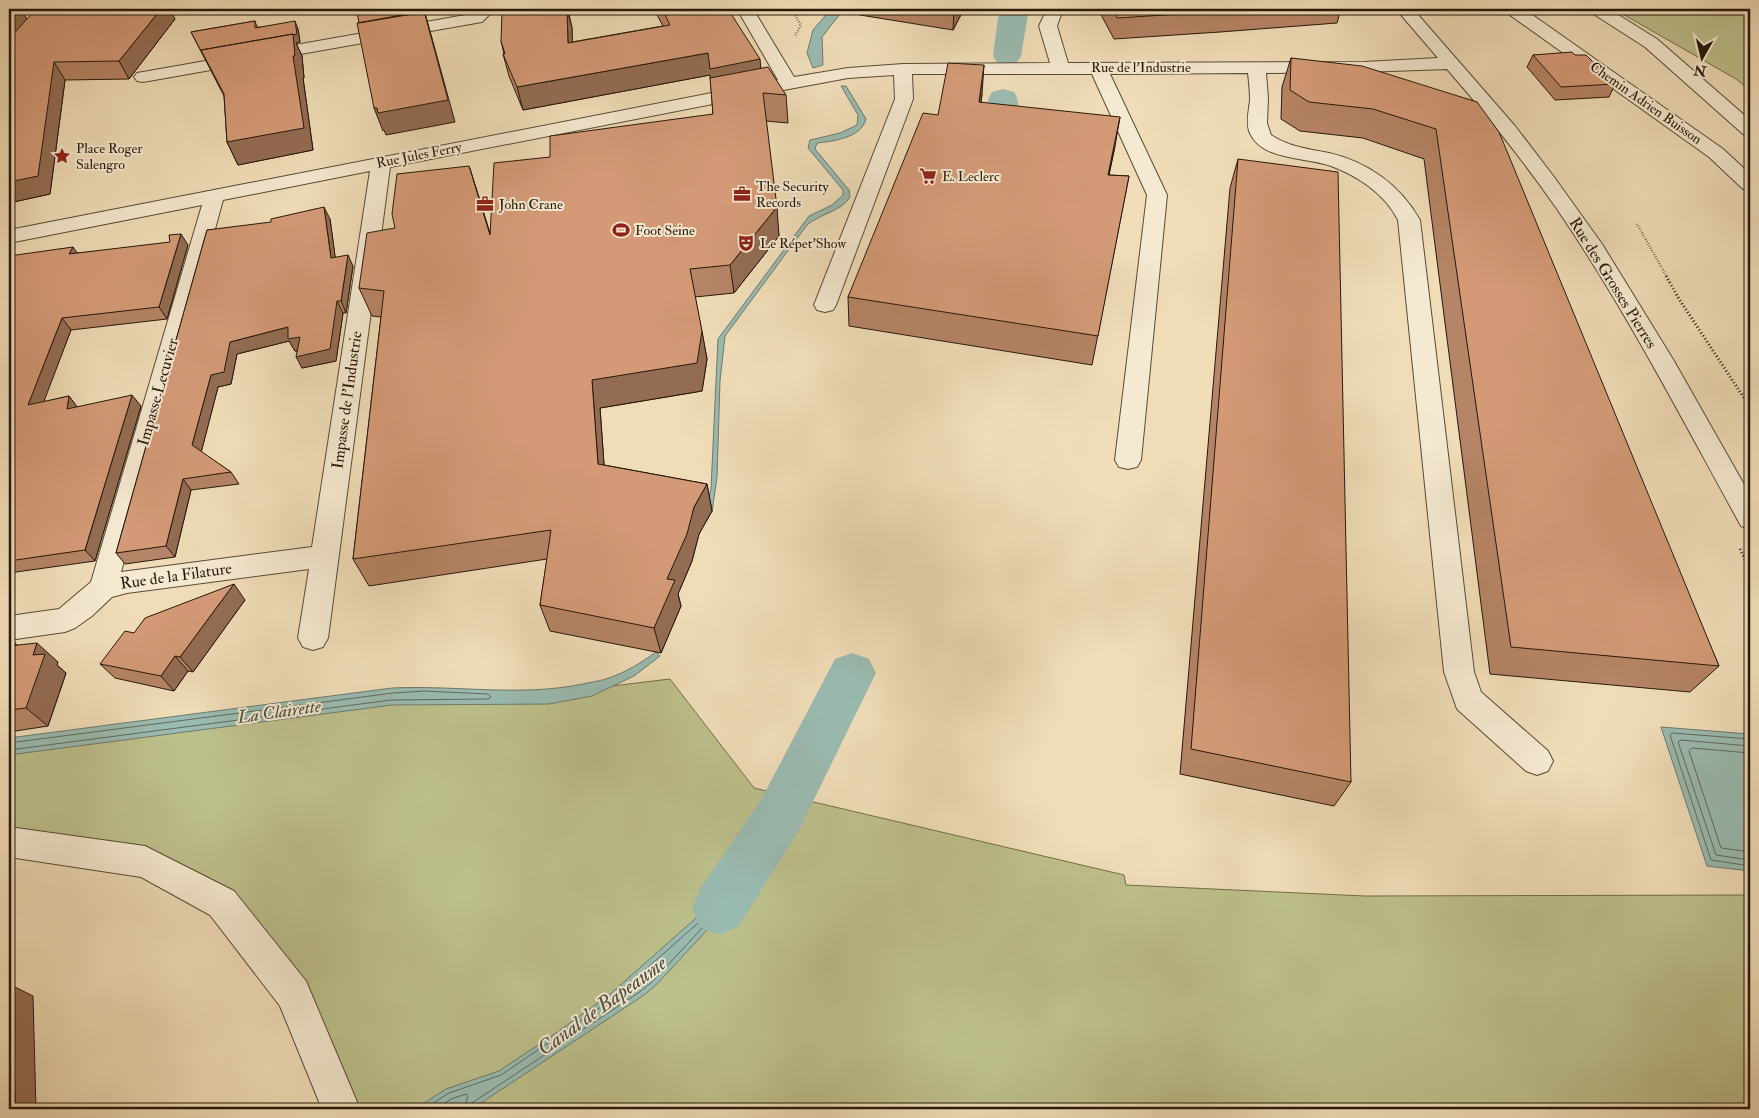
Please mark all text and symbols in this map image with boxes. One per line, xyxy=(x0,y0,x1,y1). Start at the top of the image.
north arrow xyxy=(1676,32,1726,82)
street label: Chemin Adrien Buisson xyxy=(1587,58,1705,148)
street label: Rue de l'Industrie xyxy=(1091,59,1191,76)
text: N xyxy=(1692,61,1709,80)
street label: Rue Jules Ferry xyxy=(375,138,464,173)
place label: Place Roger Salengro xyxy=(76,140,143,173)
place icon: Place Roger Salengro xyxy=(52,146,72,166)
supermarket icon: E. Leclerc xyxy=(918,166,938,186)
place label: E. Leclerc xyxy=(942,168,1000,185)
place label: The Security Records xyxy=(756,178,829,211)
office icon: The Security Records xyxy=(732,184,752,204)
office icon: John Crane xyxy=(475,194,495,214)
place label: John Crane xyxy=(498,196,563,213)
street label: Rue des Grosses Pierres xyxy=(1565,214,1661,352)
sports icon: Foot Seine xyxy=(611,220,631,240)
place label: Foot Seine xyxy=(635,222,695,239)
theatre icon: Le Répet'Show xyxy=(736,233,756,253)
place label: Le Répet'Show xyxy=(760,235,847,253)
street label: Impasse de l'Industrie xyxy=(327,330,368,470)
street label: Impasse Lecuvier xyxy=(133,336,184,449)
street label: Rue de la Filature xyxy=(119,558,233,594)
water label: La Clairette xyxy=(235,695,323,729)
water label: Canal de Bapeaume xyxy=(532,949,673,1062)

